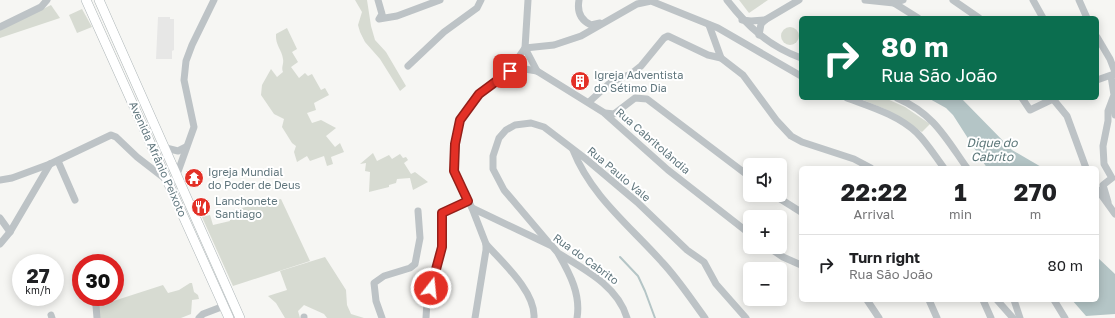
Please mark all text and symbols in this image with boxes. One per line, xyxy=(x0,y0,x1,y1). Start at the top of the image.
text: 80 m xyxy=(881,30,949,63)
icon: right xyxy=(815,32,867,84)
pin xyxy=(493,54,527,88)
icon: arrive xyxy=(499,60,521,82)
text: Rua São João xyxy=(881,64,997,86)
place label: Igreja Adventista do Sétimo Dia xyxy=(594,68,683,94)
building icon: Igreja Adventista do Sétimo Dia xyxy=(569,70,591,92)
street label: Avenida Afrânio Peixoto xyxy=(127,99,190,219)
street label: Rua Cabritolândia xyxy=(614,105,693,176)
water label: Dique do Cabrito xyxy=(967,135,1018,164)
street label: Rua Paulo Vale xyxy=(585,143,654,204)
map controls xyxy=(743,158,787,306)
button: sound xyxy=(743,158,787,202)
place label: Igreja Mundial do Poder de Deus xyxy=(208,165,301,191)
temple icon: Igreja Mundial do Poder de Deus xyxy=(183,167,205,189)
text: 22:22 xyxy=(841,177,907,206)
text: 1 xyxy=(954,177,967,206)
text: 270 xyxy=(1014,177,1057,206)
place label: Lanchonete Santiago xyxy=(215,194,278,220)
restaurant icon: Lanchonete Santiago xyxy=(190,196,212,218)
text: Arrival xyxy=(854,206,894,222)
text: min xyxy=(949,206,972,222)
text: m xyxy=(1030,206,1041,222)
button: + xyxy=(743,210,787,254)
street label: Rua do Cabrito xyxy=(551,231,622,287)
text: Turn right xyxy=(849,248,920,266)
speed limit sign: 30 xyxy=(72,254,124,306)
icon: right xyxy=(815,254,837,276)
text: 80 m xyxy=(1048,256,1083,274)
button: − xyxy=(743,262,787,306)
text: 27 xyxy=(26,263,50,287)
text: Rua São João xyxy=(849,266,933,282)
position arrow xyxy=(410,267,452,309)
text: km/h xyxy=(25,284,51,296)

